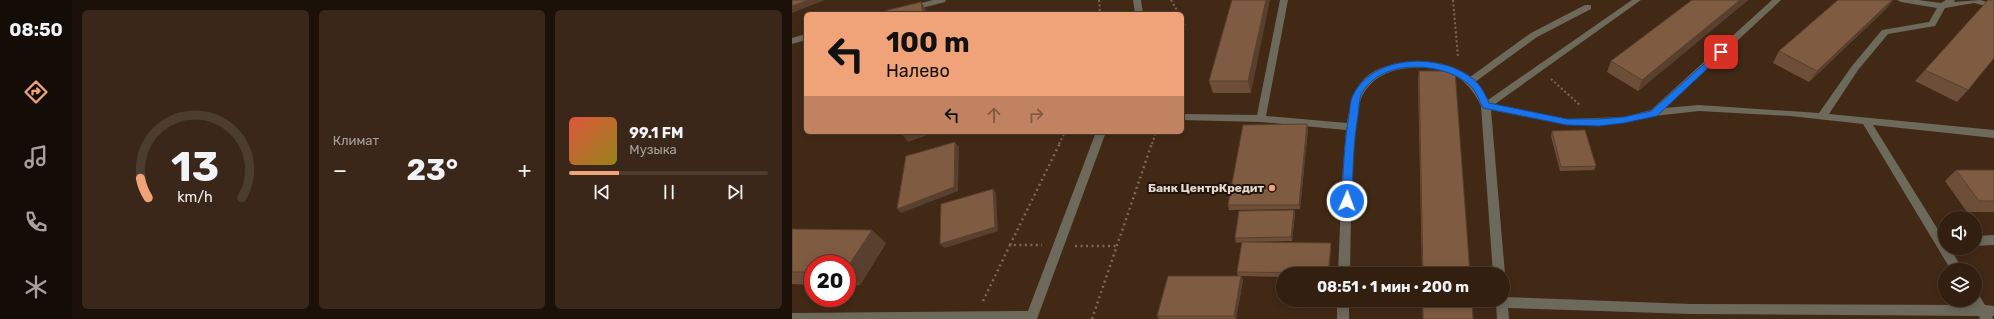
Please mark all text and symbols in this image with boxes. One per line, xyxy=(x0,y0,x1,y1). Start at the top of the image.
text: 08:50 xyxy=(9,19,63,41)
text: 100 m xyxy=(886,26,970,59)
icon: left xyxy=(820,28,872,80)
pin xyxy=(1704,35,1738,69)
icon: arrive xyxy=(1710,41,1732,63)
text: Налево xyxy=(886,60,950,82)
icon: directions xyxy=(22,78,50,106)
icon: left xyxy=(941,104,963,126)
icon: ahead xyxy=(983,104,1005,126)
icon: right xyxy=(1025,104,1047,126)
text: 99.1 FM xyxy=(629,124,683,142)
text: Климат xyxy=(333,133,379,148)
text: 13 xyxy=(171,141,219,190)
text: Музыка xyxy=(629,142,677,157)
icon: music xyxy=(22,143,50,171)
text: 23° xyxy=(406,152,458,188)
text: − xyxy=(333,157,347,184)
text: + xyxy=(518,157,531,184)
position arrow xyxy=(1326,180,1368,222)
icon: previous xyxy=(591,181,613,203)
icon: pause xyxy=(658,181,680,203)
icon: next xyxy=(724,181,746,203)
place label: Банк ЦентрКредит xyxy=(1148,181,1264,195)
marker: Банк ЦентрКредит xyxy=(1267,183,1277,193)
text: km/h xyxy=(177,188,213,205)
icon: phone xyxy=(22,208,50,236)
map controls xyxy=(1938,211,1982,307)
button: sound xyxy=(1938,211,1982,255)
speed limit sign: 20 xyxy=(804,255,856,307)
button: layers xyxy=(1938,263,1982,307)
icon: climate xyxy=(22,273,50,301)
text: 08:51 · 1 мин · 200 m xyxy=(1317,278,1469,296)

